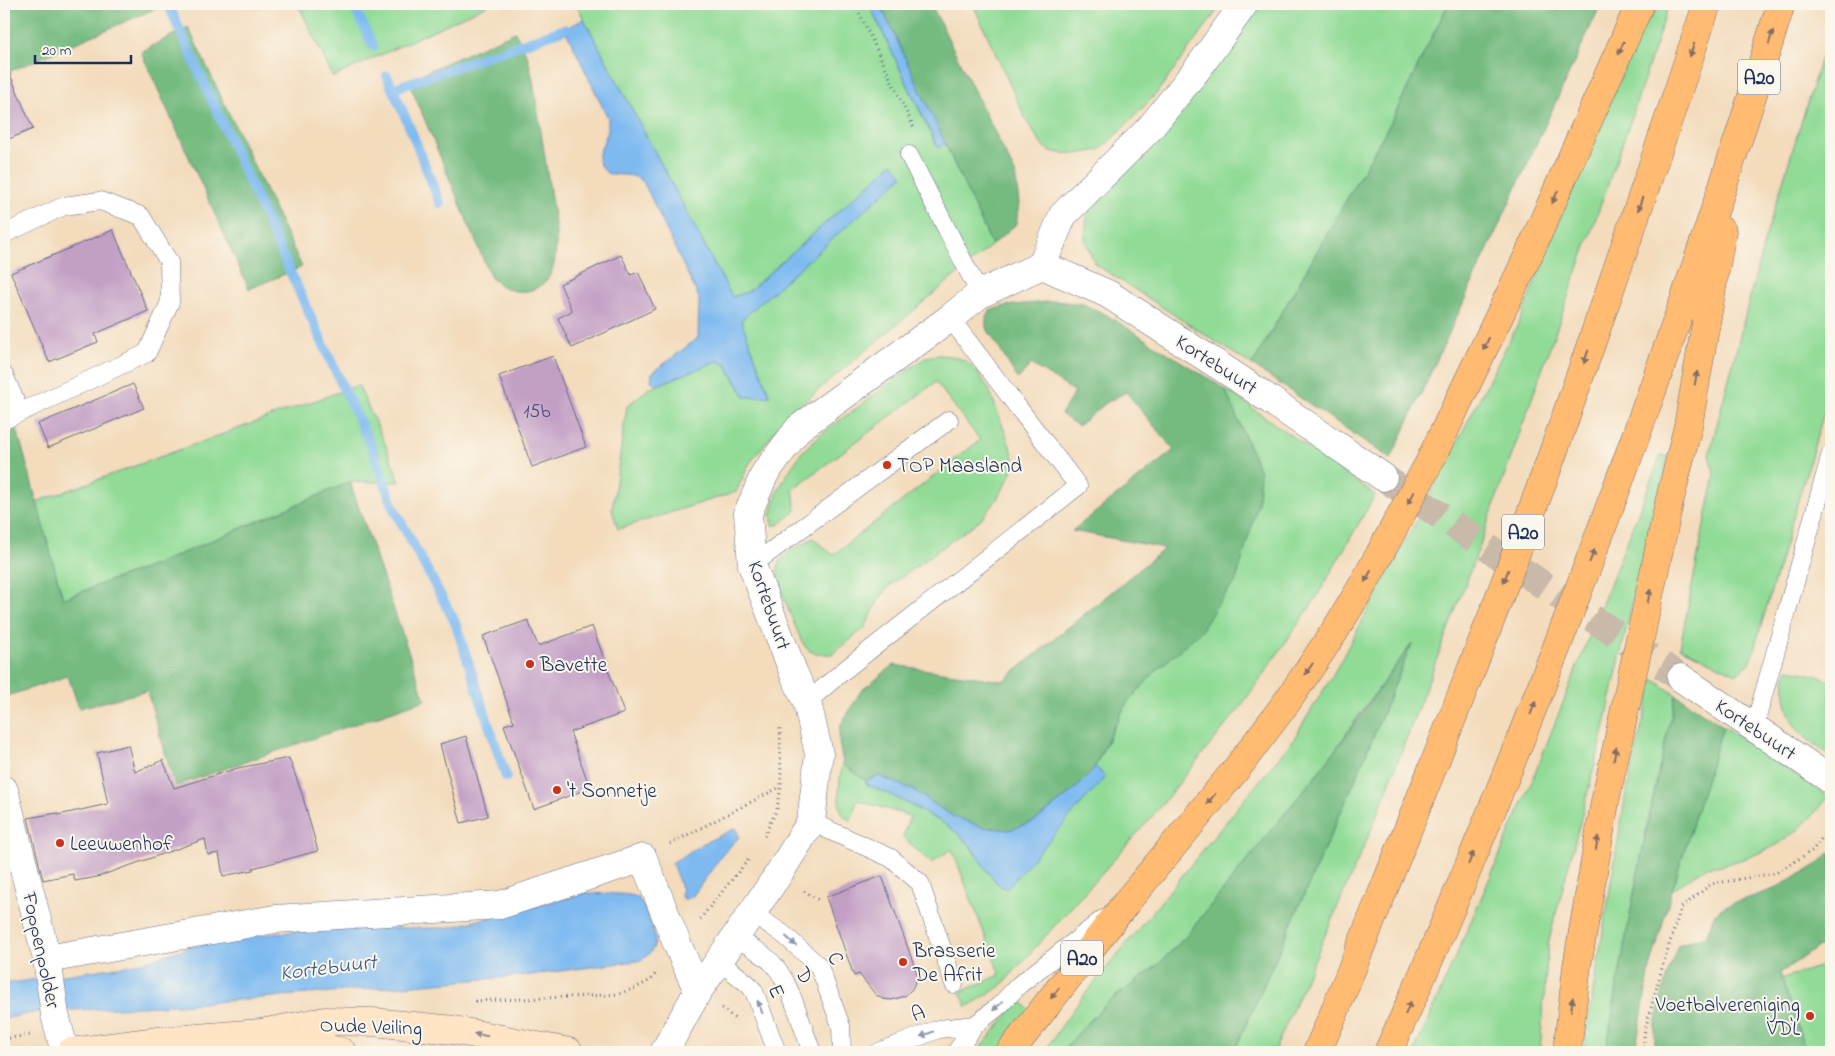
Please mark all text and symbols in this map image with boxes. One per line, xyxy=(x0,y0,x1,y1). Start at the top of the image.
one-way arrow xyxy=(1768,29,1776,44)
scale bar xyxy=(35,32,131,64)
text: 20 m xyxy=(42,40,72,62)
one-way arrow xyxy=(1616,41,1624,55)
one-way arrow xyxy=(1688,43,1696,58)
road number: A20 xyxy=(1738,60,1780,94)
one-way arrow xyxy=(1550,190,1558,204)
one-way arrow xyxy=(1636,197,1644,212)
street label: Kortebuurt xyxy=(1169,328,1263,403)
one-way arrow xyxy=(1482,337,1490,351)
one-way arrow xyxy=(1582,350,1589,365)
one-way arrow xyxy=(1693,369,1701,385)
house number: 15b xyxy=(524,399,550,426)
place label: TOP Maasland xyxy=(897,452,1022,482)
marker: TOP Maasland xyxy=(881,459,893,471)
one-way arrow xyxy=(1407,491,1415,505)
road number: A20 xyxy=(1502,514,1544,550)
one-way arrow xyxy=(1588,548,1596,563)
street label: Kortebuurt xyxy=(739,557,797,654)
one-way arrow xyxy=(1363,569,1372,582)
one-way arrow xyxy=(1502,569,1510,584)
one-way arrow xyxy=(1645,588,1653,603)
place label: Bavette xyxy=(539,651,608,681)
marker: Bavette xyxy=(524,658,536,670)
one-way arrow xyxy=(1304,663,1313,676)
street label: Kortebuurt xyxy=(1708,692,1802,769)
one-way arrow xyxy=(1529,700,1537,715)
one-way arrow xyxy=(1611,747,1619,762)
place label: 't Sonnetje xyxy=(567,777,657,807)
marker: 't Sonnetje xyxy=(551,784,563,796)
one-way arrow xyxy=(1206,793,1217,805)
place label: Leeuwenhof xyxy=(70,830,173,860)
one-way arrow xyxy=(1594,835,1602,851)
marker: Leeuwenhof xyxy=(54,837,66,849)
one-way arrow xyxy=(1468,851,1476,865)
street label: Foppenpolder xyxy=(13,889,67,1012)
one-way arrow xyxy=(785,935,797,947)
place label: Brasserie De Afrit xyxy=(912,937,996,991)
road number: A20 xyxy=(1061,940,1103,976)
street label: C xyxy=(819,946,850,972)
water label: Kortebuurt xyxy=(278,947,381,991)
marker: Brasserie De Afrit xyxy=(897,956,909,968)
street label: D xyxy=(786,961,820,989)
street label: E xyxy=(759,980,791,1004)
one-way arrow xyxy=(1050,986,1061,999)
place label: Voetbalvereniging VDL xyxy=(1655,991,1800,1045)
one-way arrow xyxy=(1568,995,1576,1011)
one-way arrow xyxy=(756,999,763,1014)
street label: A xyxy=(907,999,930,1031)
one-way arrow xyxy=(992,1000,1004,1012)
one-way arrow xyxy=(1404,1001,1412,1015)
marker: Voetbalvereniging VDL xyxy=(1804,1010,1816,1022)
street label: Oude Veiling xyxy=(319,1011,423,1047)
one-way arrow xyxy=(919,1030,934,1038)
one-way arrow xyxy=(474,1031,489,1039)

